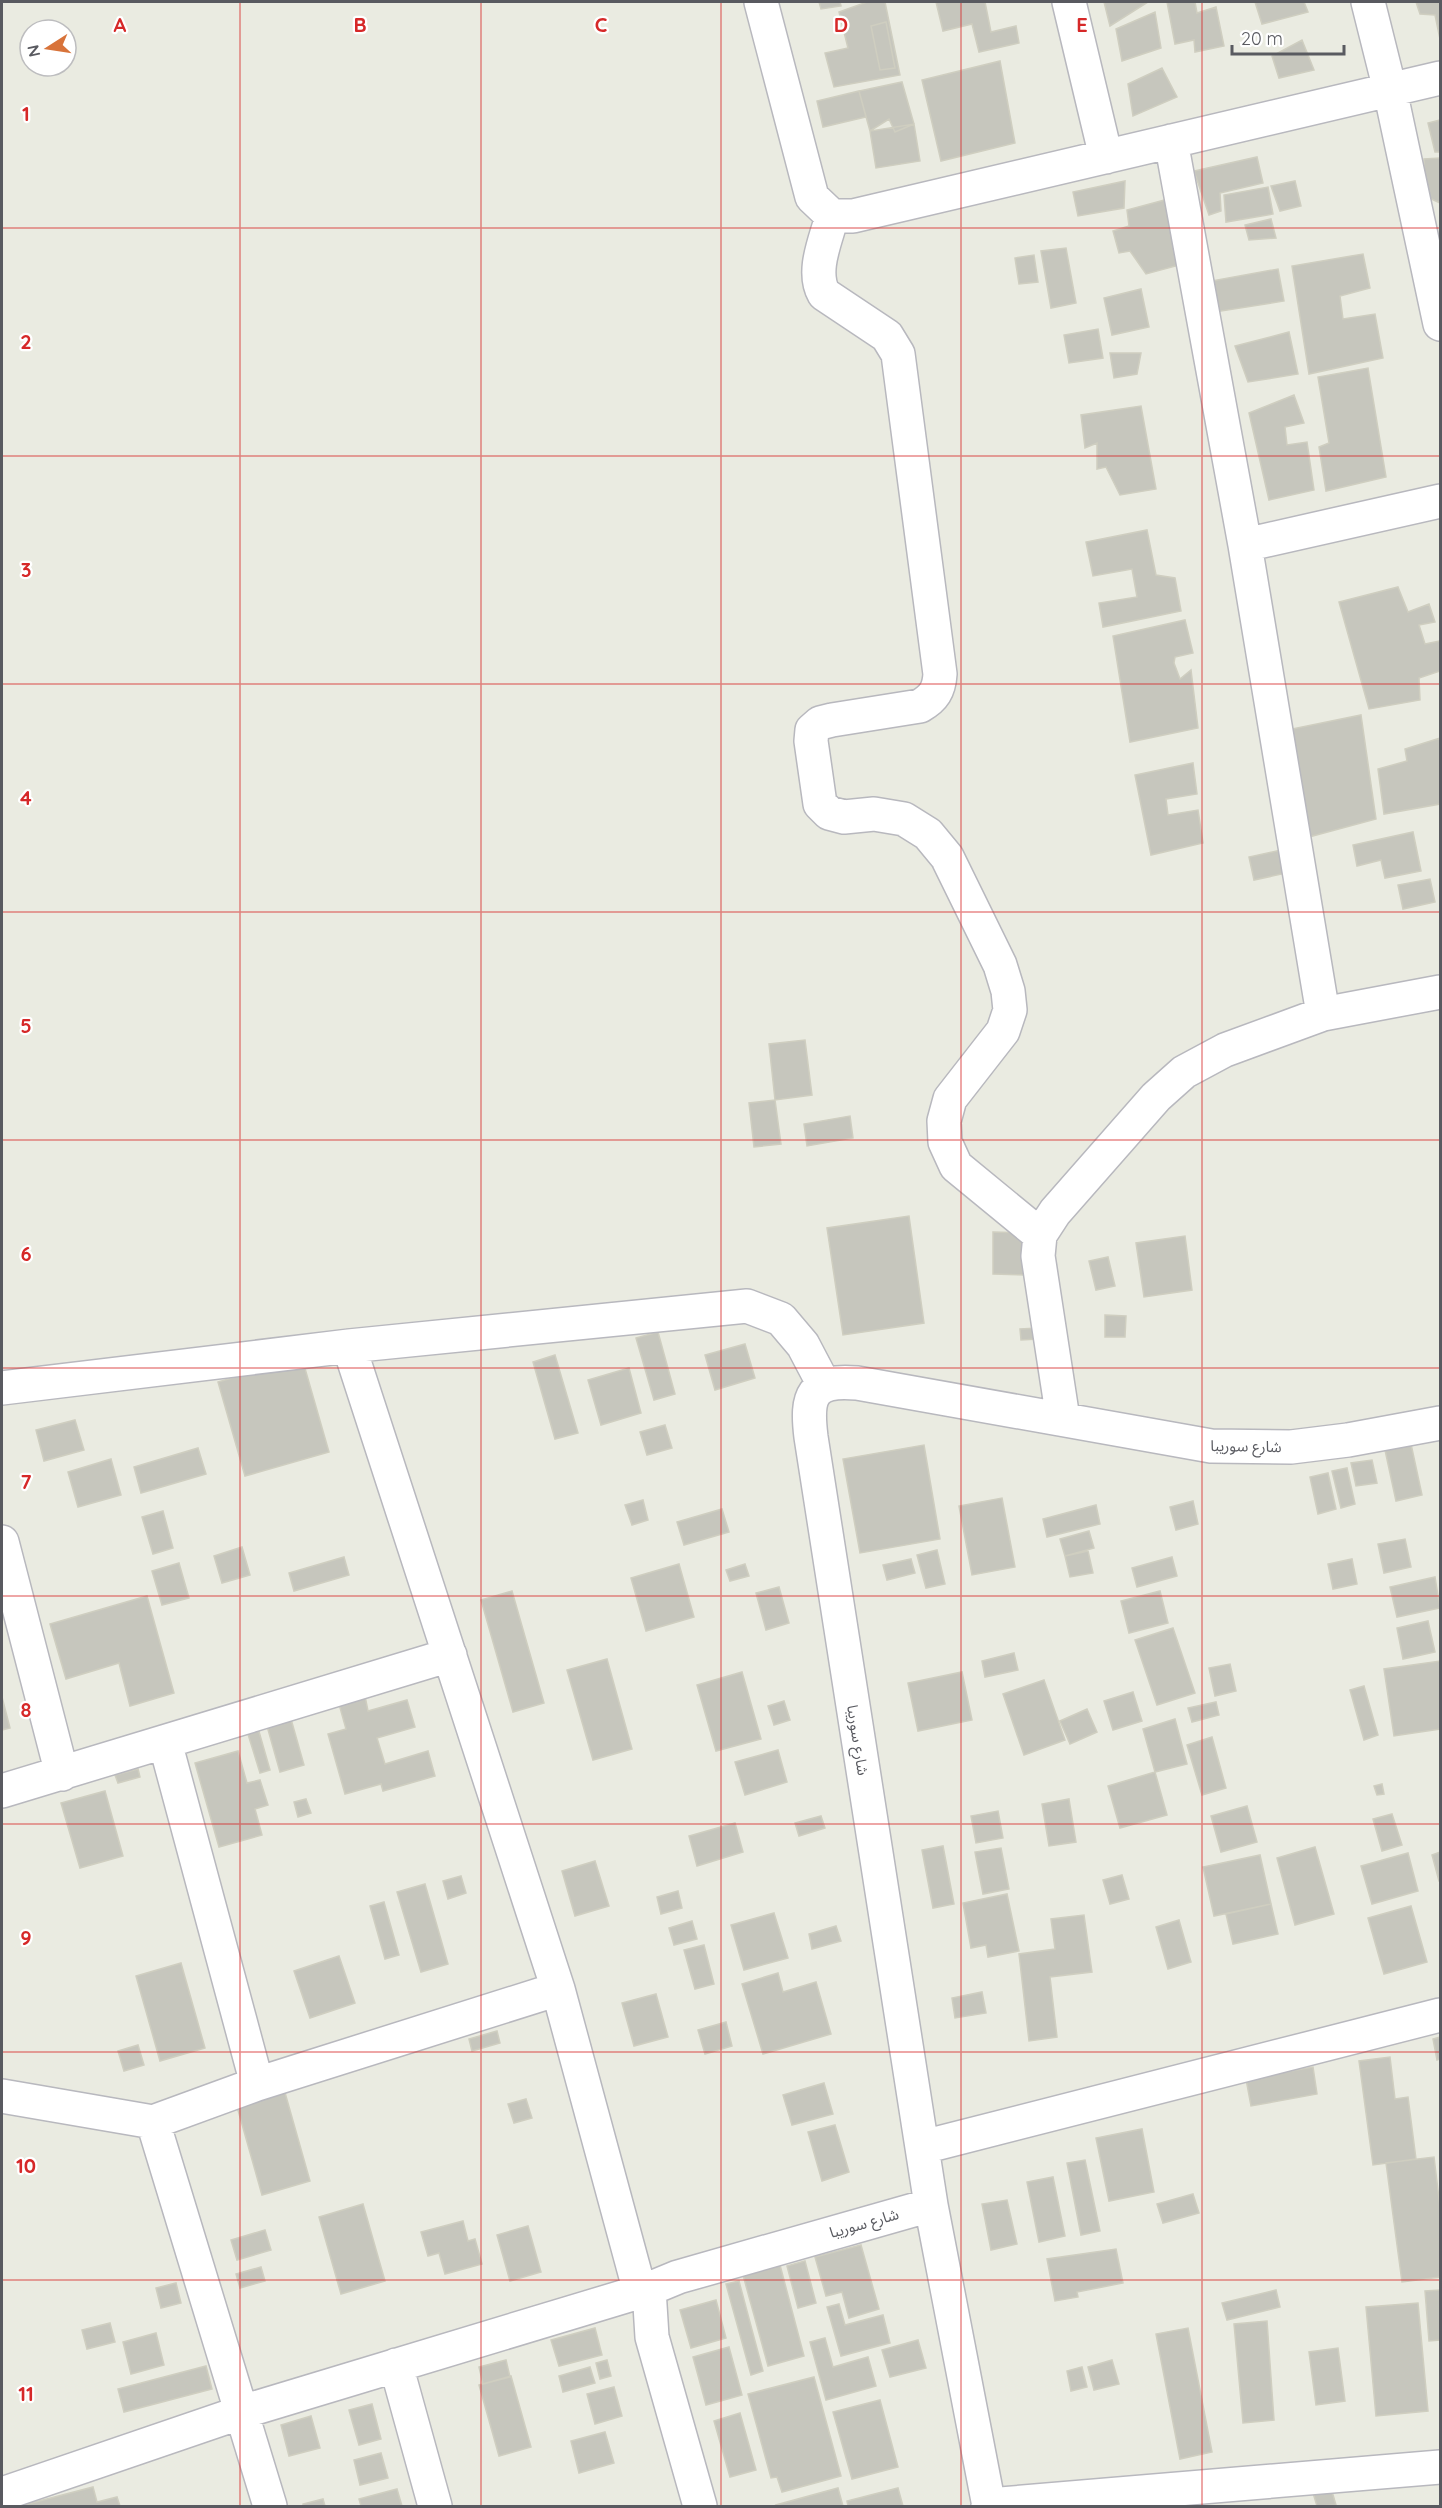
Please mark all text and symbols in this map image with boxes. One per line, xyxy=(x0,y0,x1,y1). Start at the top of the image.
text: A xyxy=(114,12,127,37)
text: B xyxy=(353,12,367,37)
text: C xyxy=(595,12,608,37)
text: D xyxy=(834,12,848,37)
text: E xyxy=(1076,12,1088,37)
north arrow xyxy=(18,18,78,78)
scale bar xyxy=(1232,18,1344,56)
text: 20 m xyxy=(1241,27,1283,50)
text: N xyxy=(22,43,44,59)
text: 1 xyxy=(22,101,30,126)
text: 2 xyxy=(20,329,32,354)
text: 3 xyxy=(21,557,31,582)
text: 4 xyxy=(20,785,32,810)
text: 5 xyxy=(20,1013,32,1038)
text: 6 xyxy=(20,1241,32,1266)
street label: شارع سوريبا xyxy=(1210,1436,1282,1459)
text: 7 xyxy=(21,1469,32,1494)
text: 8 xyxy=(21,1697,32,1722)
street label: شارع سوريبا xyxy=(840,1703,873,1777)
text: 9 xyxy=(20,1925,32,1950)
text: 10 xyxy=(16,2153,36,2178)
street label: شارع سوريبا xyxy=(827,2204,902,2245)
text: 11 xyxy=(18,2381,34,2406)

